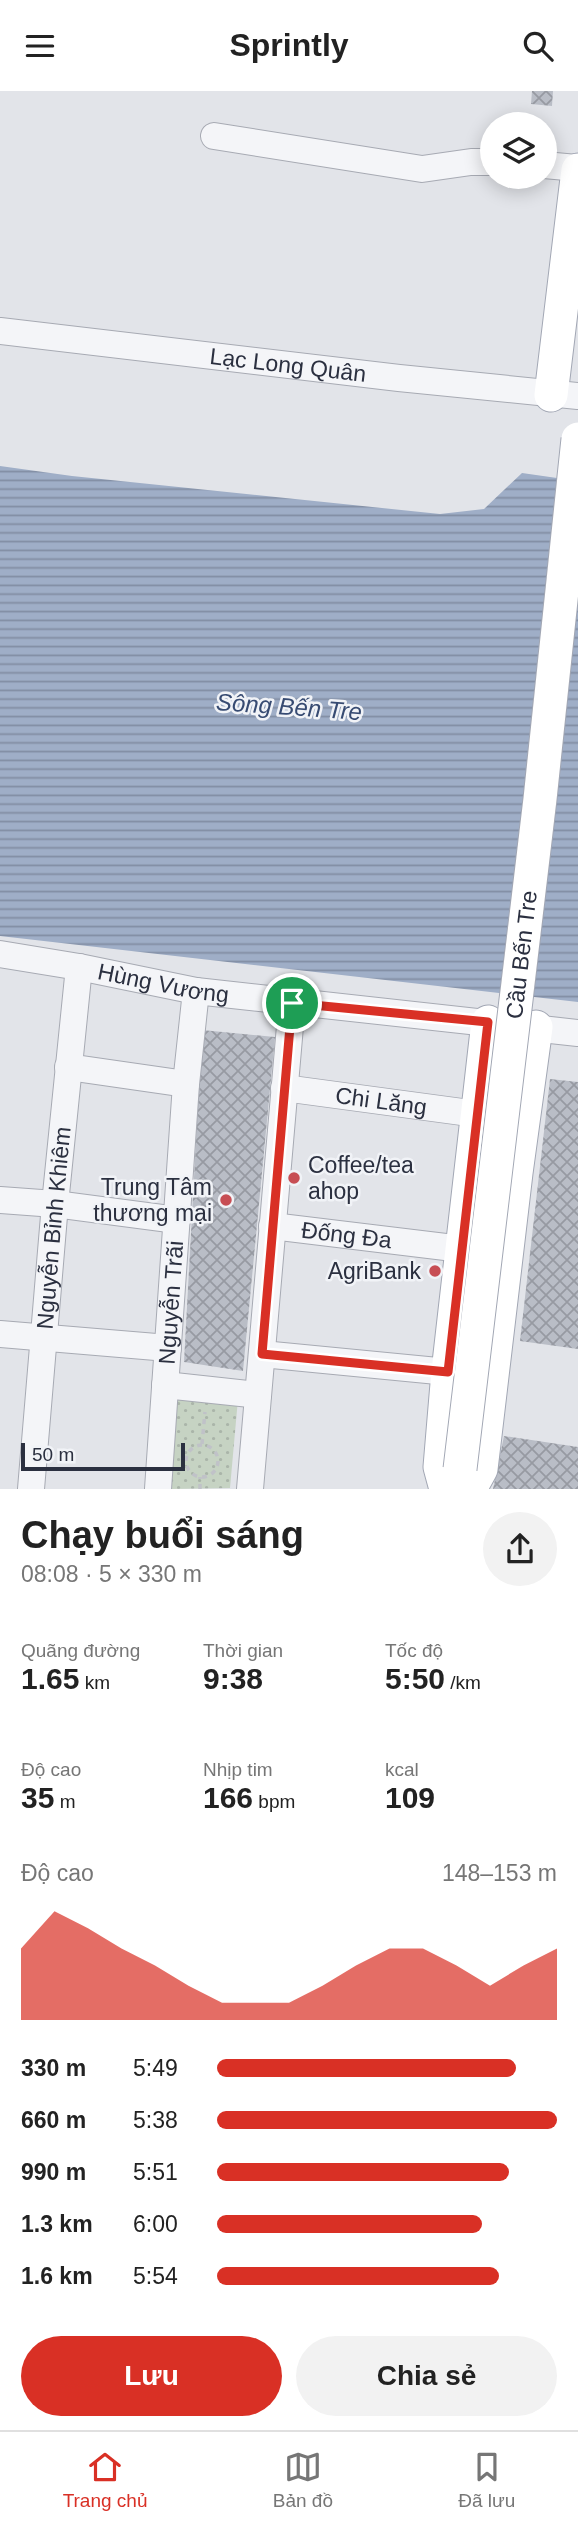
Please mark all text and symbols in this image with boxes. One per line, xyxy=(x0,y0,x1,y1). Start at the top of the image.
icon: menu xyxy=(21,27,59,65)
text: Sprintly xyxy=(229,27,349,63)
icon: search xyxy=(519,27,557,65)
map controls xyxy=(480,112,557,189)
button: layers xyxy=(480,112,557,189)
street label: Lạc Long Quân xyxy=(208,343,368,387)
water label: Sông Bến Tre xyxy=(215,688,363,725)
street label: Cầu Bến Tre xyxy=(501,889,542,1020)
street label: Hùng Vương xyxy=(96,958,230,1008)
pin xyxy=(262,973,322,1033)
icon: arrive xyxy=(273,984,311,1022)
street label: Chi Lăng xyxy=(334,1082,429,1120)
street label: Nguyễn Bỉnh Khiêm xyxy=(31,1125,76,1330)
place label: Coffee/tea ahop xyxy=(308,1152,414,1204)
marker: Coffee/tea ahop xyxy=(286,1170,302,1186)
place label: Trung Tâm thương mại xyxy=(93,1174,212,1226)
marker: Trung Tâm thương mại xyxy=(218,1192,234,1208)
street label: Đống Đa xyxy=(300,1217,393,1253)
street label: Nguyễn Trãi xyxy=(154,1240,188,1365)
place label: AgriBank xyxy=(328,1258,421,1284)
marker: AgriBank xyxy=(427,1263,443,1279)
scale bar xyxy=(21,1440,186,1471)
text: 50 m xyxy=(32,1444,74,1465)
button: share xyxy=(483,1512,557,1586)
text: Chạy buổi sáng xyxy=(21,1514,304,1556)
text: 08:08 · 5 × 330 m xyxy=(21,1561,202,1587)
text: Quãng đường xyxy=(21,1640,140,1661)
text: Thời gian xyxy=(203,1640,283,1661)
text: Tốc độ xyxy=(385,1640,443,1661)
text: 1.65 xyxy=(21,1662,79,1695)
text: 9:38 xyxy=(203,1662,263,1695)
text: 5:50 xyxy=(385,1662,445,1695)
text: km xyxy=(79,1672,110,1693)
text: /km xyxy=(445,1672,481,1693)
text: Độ cao xyxy=(21,1759,81,1780)
text: Nhịp tim xyxy=(203,1759,273,1780)
text: kcal xyxy=(385,1759,419,1780)
text: 35 xyxy=(21,1781,54,1814)
text: 166 xyxy=(203,1781,253,1814)
text: 109 xyxy=(385,1781,435,1814)
text: m xyxy=(54,1791,75,1812)
text: bpm xyxy=(253,1791,295,1812)
text: Độ cao xyxy=(21,1860,94,1886)
text: 148–153 m xyxy=(442,1860,557,1886)
text: 330 m xyxy=(21,2055,86,2081)
text: 5:49 xyxy=(133,2055,178,2081)
text: 660 m xyxy=(21,2107,86,2133)
text: 5:38 xyxy=(133,2107,178,2133)
text: 990 m xyxy=(21,2159,86,2185)
text: 5:51 xyxy=(133,2159,178,2185)
text: 1.3 km xyxy=(21,2211,93,2237)
text: 6:00 xyxy=(133,2211,178,2237)
text: 1.6 km xyxy=(21,2263,93,2289)
text: 5:54 xyxy=(133,2263,178,2289)
button: Lưu xyxy=(21,2336,282,2416)
button: Chia sẻ xyxy=(296,2336,557,2416)
tab: Trang chủ xyxy=(63,2448,147,2512)
tab: Bản đồ xyxy=(273,2448,333,2512)
tab: Đã lưu xyxy=(458,2448,515,2512)

